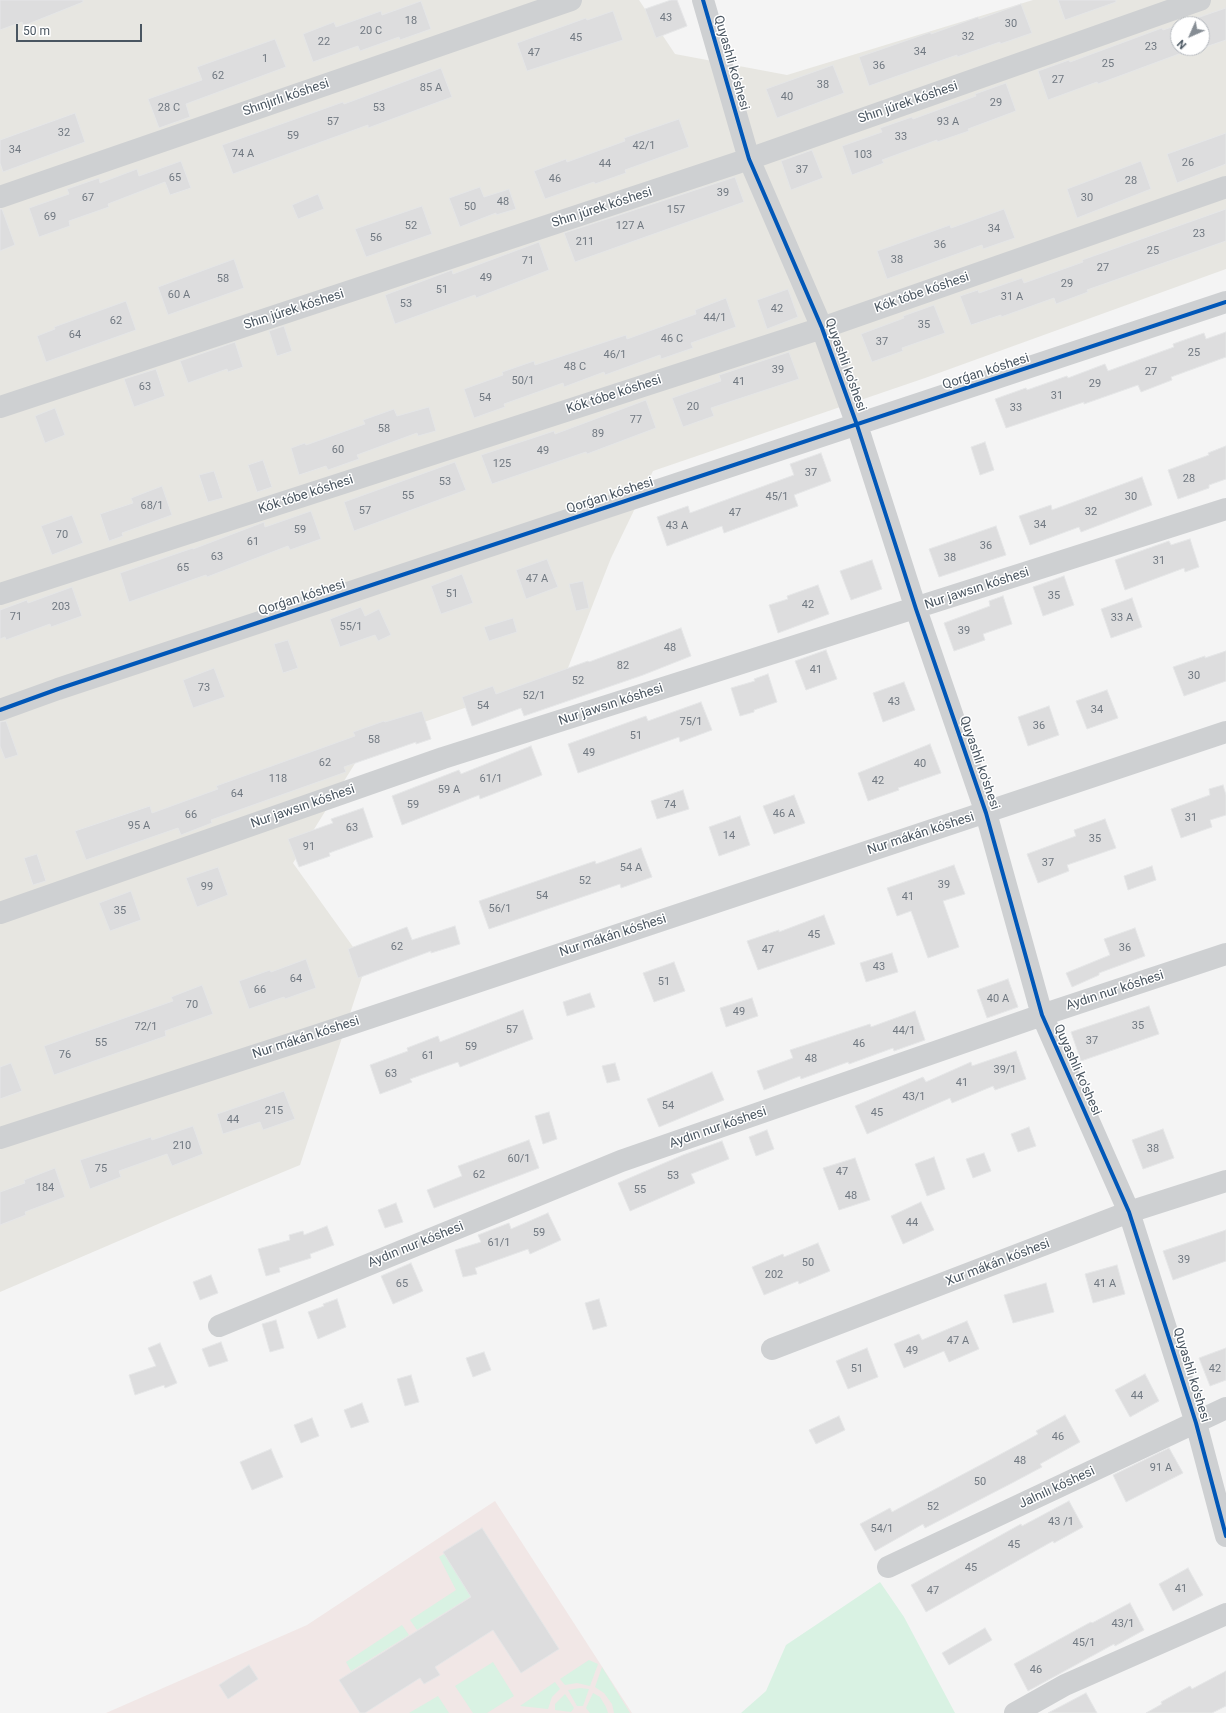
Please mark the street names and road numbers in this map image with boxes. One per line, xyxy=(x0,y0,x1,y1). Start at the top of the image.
street label: Quyashli ko'shesi xyxy=(710,14,752,112)
street label: Shınjırlı kóshesi xyxy=(241,76,331,120)
street label: Shın júrek kóshesi xyxy=(856,79,960,127)
street label: Shın júrek kóshesi xyxy=(550,184,654,232)
street label: Kók tóbe kóshesi xyxy=(873,270,971,316)
street label: Shın júrek kóshesi xyxy=(242,286,346,334)
street label: Quyashli ko'shesi xyxy=(821,316,869,414)
street label: Qorǵan kóshesi xyxy=(941,351,1031,393)
street label: Kók tóbe kóshesi xyxy=(565,372,663,418)
street label: Kók tóbe kóshesi xyxy=(257,472,355,518)
street label: Qorǵan kóshesi xyxy=(565,475,655,517)
street label: Nur jawsın kóshesi xyxy=(923,565,1031,613)
street label: Qorǵan kóshesi xyxy=(257,577,347,619)
street label: Nur jawsın kóshesi xyxy=(557,681,665,729)
street label: Quyashli ko'shesi xyxy=(956,714,1002,812)
street label: Nur jawsın kóshesi xyxy=(249,782,357,832)
street label: Nur mákán kóshesi xyxy=(866,809,976,859)
street label: Nur mákán kóshesi xyxy=(558,911,668,961)
street label: Aydın nur kóshesi xyxy=(1064,968,1166,1014)
street label: Nur mákán kóshesi xyxy=(251,1013,361,1063)
street label: Quyashli ko'shesi xyxy=(1050,1022,1104,1118)
street label: Aydın nur kóshesi xyxy=(667,1104,769,1152)
street label: Aydın nur kóshesi xyxy=(366,1219,466,1271)
street label: Xur mákán kóshesi xyxy=(944,1236,1052,1290)
street label: Quyashli ko'shesi xyxy=(1169,1326,1213,1424)
street label: Jalnılı kóshesi xyxy=(1017,1464,1097,1512)

